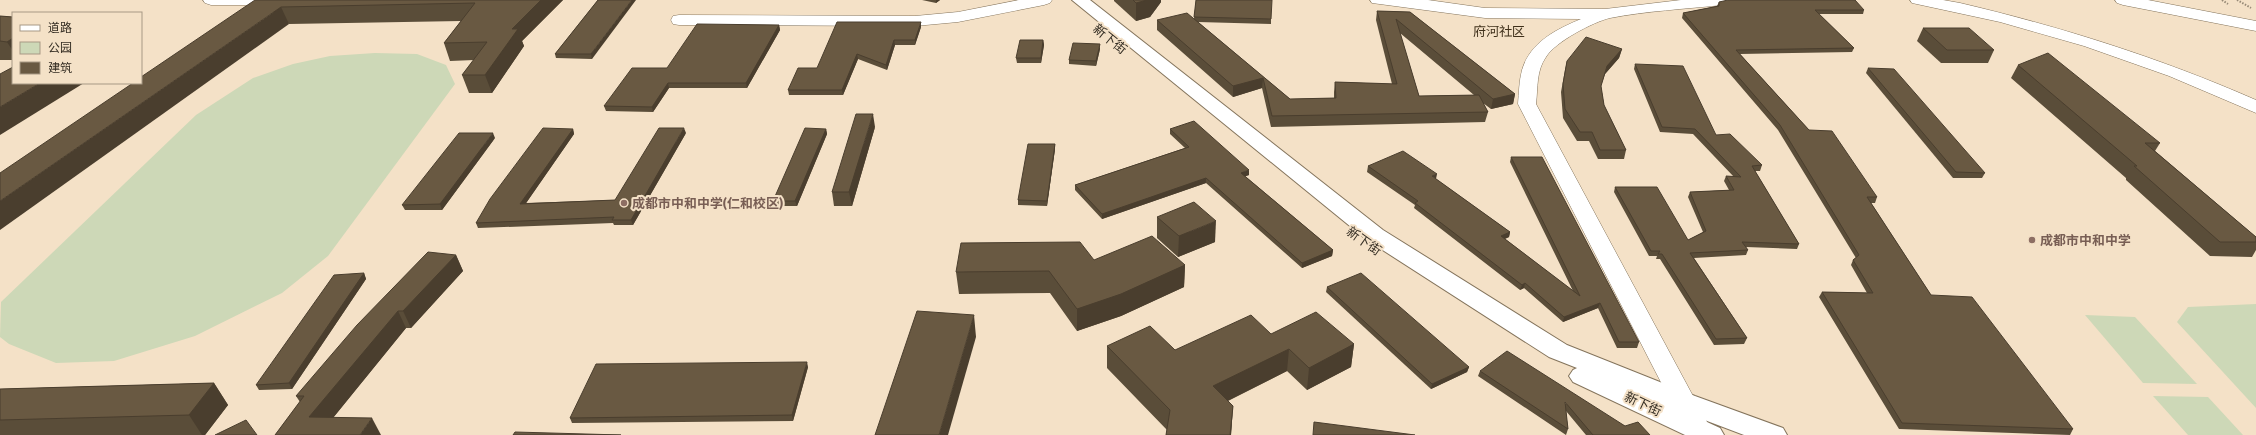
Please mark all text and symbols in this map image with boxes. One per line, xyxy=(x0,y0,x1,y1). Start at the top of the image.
legend xyxy=(12,12,142,84)
text: 道路 xyxy=(48,21,72,35)
street label: 新下街 xyxy=(1090,21,1130,57)
district label: 府河社区 xyxy=(1473,24,1525,39)
text: 公园 xyxy=(48,41,72,55)
text: 建筑 xyxy=(48,61,72,75)
place label: 成都市中和中学(仁和校区) xyxy=(632,196,783,211)
marker: 成都市中和中学(仁和校区) xyxy=(619,198,629,208)
street label: 新下街 xyxy=(1344,224,1384,258)
place label: 成都市中和中学 xyxy=(2040,233,2131,248)
marker: 成都市中和中学 xyxy=(2027,235,2037,245)
street label: 新下街 xyxy=(1622,389,1664,419)

